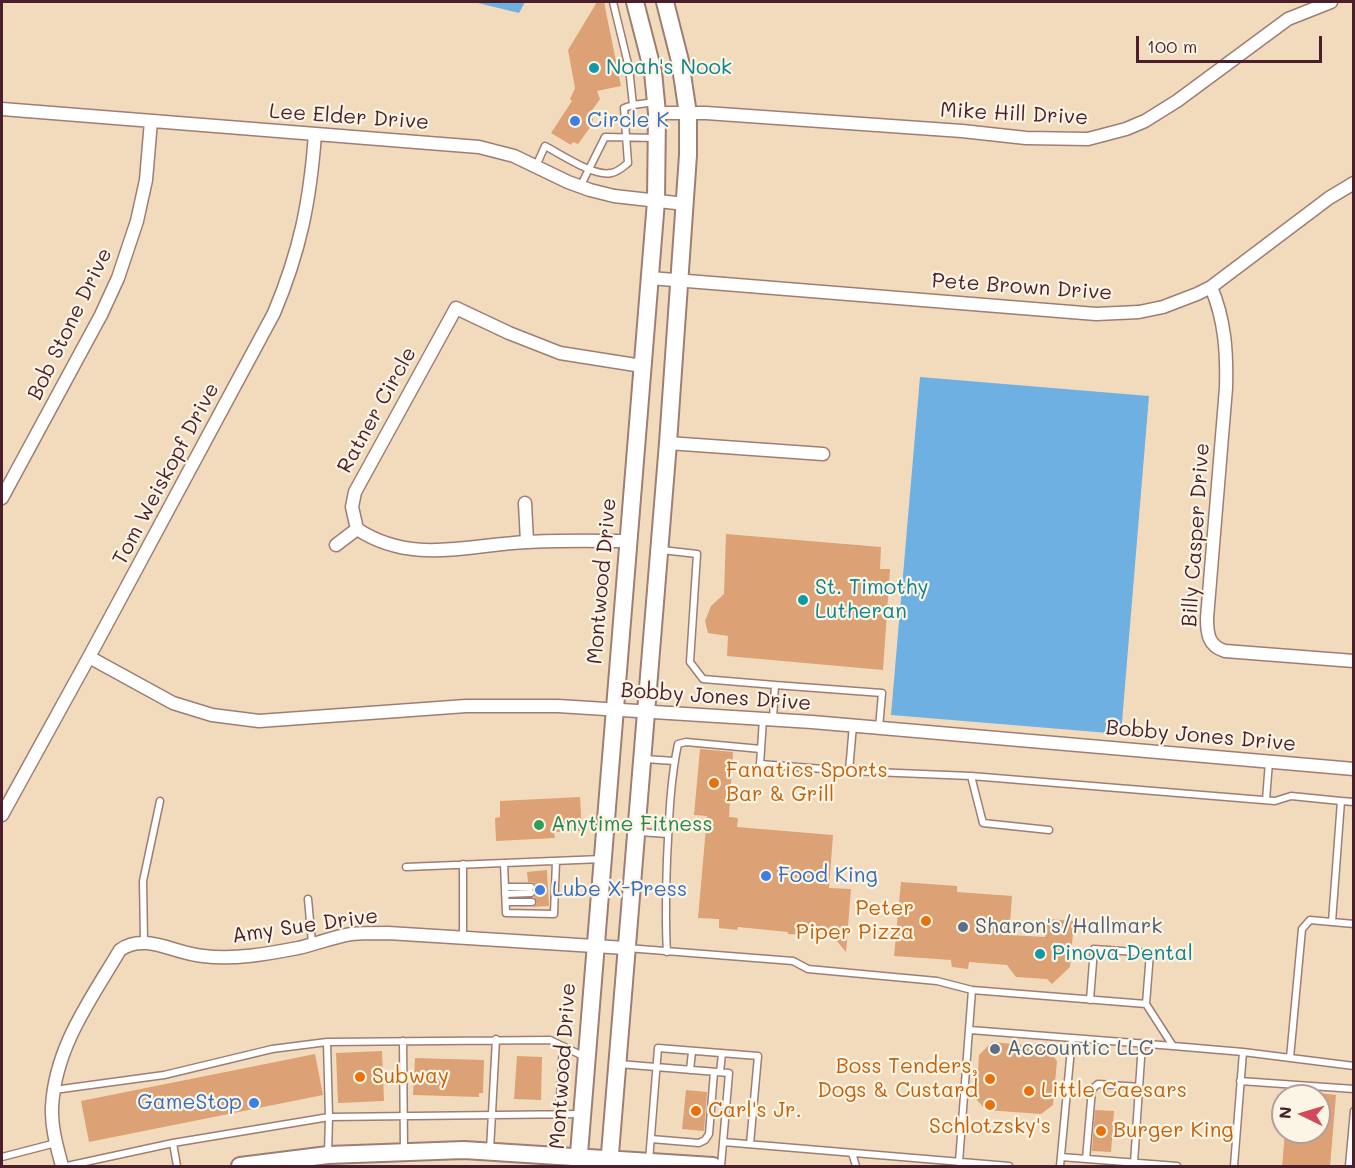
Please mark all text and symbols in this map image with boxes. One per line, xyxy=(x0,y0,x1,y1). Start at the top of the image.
scale bar xyxy=(1139,24,1325,62)
text: 100 m xyxy=(1147,34,1197,58)
place label: Noah's Nook xyxy=(606,55,732,81)
marker: Noah's Nook xyxy=(587,61,601,75)
street label: Mike Hill Drive xyxy=(939,98,1089,130)
street label: Lee Elder Drive xyxy=(268,99,430,135)
place label: Circle K xyxy=(587,108,669,134)
marker: Circle K xyxy=(568,114,582,128)
street label: Bob Stone Drive xyxy=(22,244,118,404)
street label: Pete Brown Drive xyxy=(931,268,1113,306)
street label: Ratner Circle xyxy=(332,343,422,477)
street label: Tom Weiskopf Drive xyxy=(107,379,225,569)
street label: Billy Casper Drive xyxy=(1177,442,1215,628)
street label: Montwood Drive xyxy=(582,497,622,665)
place label: St. Timothy Lutheran xyxy=(815,575,928,625)
marker: St. Timothy Lutheran xyxy=(796,593,810,607)
street label: Bobby Jones Drive xyxy=(620,678,812,716)
street label: Bobby Jones Drive xyxy=(1105,715,1297,757)
place label: Fanatics Sports Bar & Grill xyxy=(726,758,888,808)
marker: Fanatics Sports Bar & Grill xyxy=(707,776,721,790)
place label: Anytime Fitness xyxy=(551,812,713,838)
marker: Anytime Fitness xyxy=(532,818,546,832)
place label: Food King xyxy=(778,863,878,889)
marker: Food King xyxy=(759,869,773,883)
place label: Lube X-Press xyxy=(552,877,687,903)
marker: Lube X-Press xyxy=(533,883,547,897)
place label: Peter Piper Pizza xyxy=(796,896,914,946)
street label: Amy Sue Drive xyxy=(230,903,380,949)
marker: Peter Piper Pizza xyxy=(919,914,933,928)
place label: Sharon's/Hallmark xyxy=(975,914,1162,940)
marker: Sharon's/Hallmark xyxy=(956,920,970,934)
place label: Pinova Dental xyxy=(1052,941,1193,967)
marker: Pinova Dental xyxy=(1033,947,1047,961)
street label: Montwood Drive xyxy=(545,982,581,1150)
place label: Accountic LLC xyxy=(1007,1036,1154,1062)
marker: Accountic LLC xyxy=(988,1042,1002,1056)
place label: Boss Tenders, Dogs & Custard xyxy=(817,1054,978,1104)
place label: Subway xyxy=(372,1064,449,1090)
marker: Subway xyxy=(353,1070,367,1084)
marker: Boss Tenders, Dogs & Custard xyxy=(983,1072,997,1086)
place label: Little Caesars xyxy=(1041,1078,1187,1104)
marker: Little Caesars xyxy=(1022,1084,1036,1098)
north arrow xyxy=(1271,1084,1331,1144)
place label: GameStop xyxy=(137,1090,242,1116)
marker: GameStop xyxy=(247,1096,261,1110)
place label: Carl's Jr. xyxy=(708,1098,802,1124)
marker: Schlotzsky's xyxy=(983,1098,997,1112)
marker: Carl's Jr. xyxy=(689,1104,703,1118)
text: N xyxy=(1274,1106,1296,1120)
place label: Schlotzsky's xyxy=(929,1114,1051,1140)
place label: Burger King xyxy=(1113,1118,1233,1144)
marker: Burger King xyxy=(1094,1124,1108,1138)

